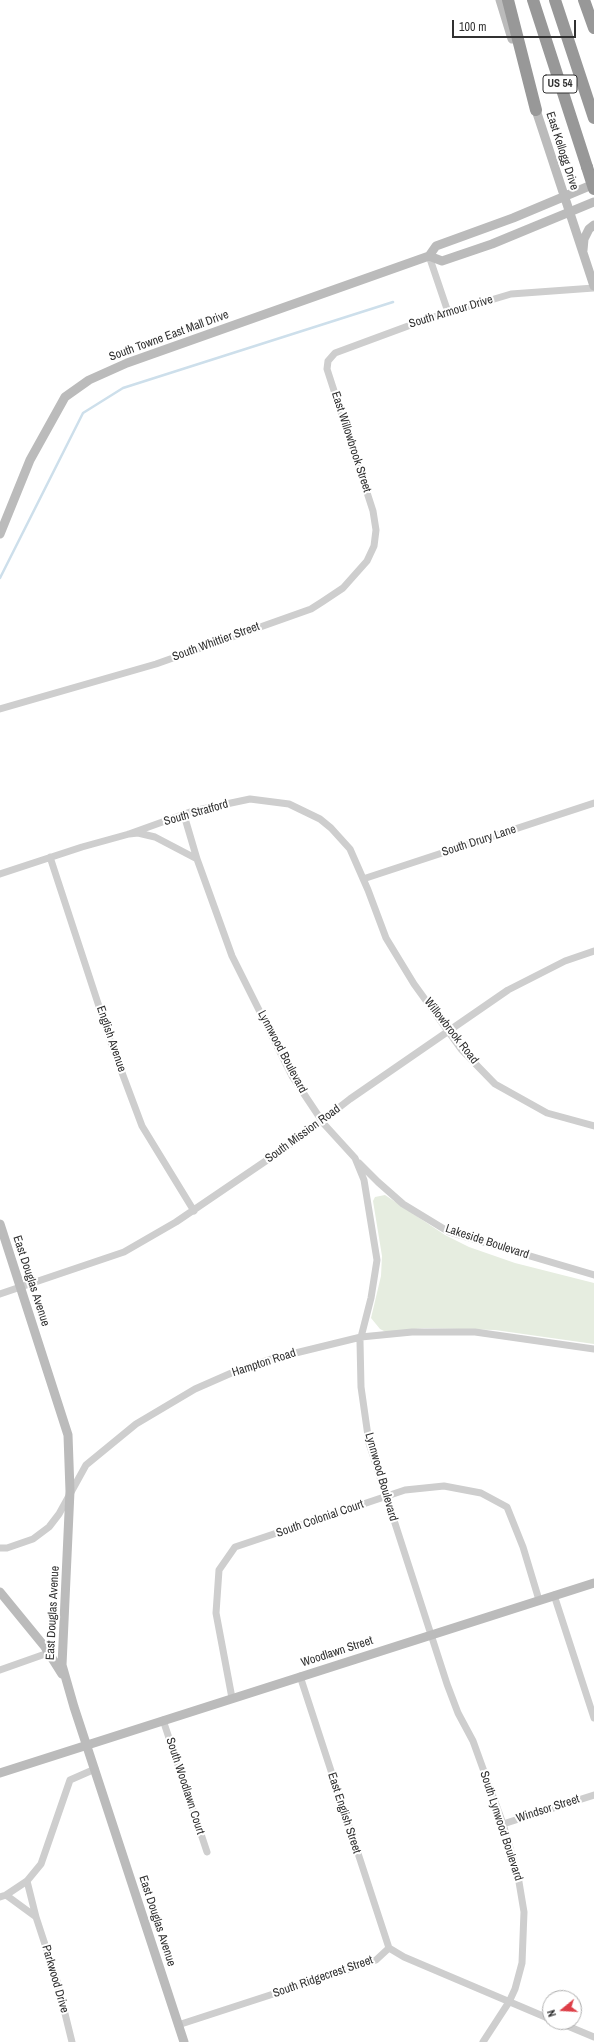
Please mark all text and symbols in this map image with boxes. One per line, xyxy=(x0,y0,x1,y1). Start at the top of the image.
scale bar xyxy=(454,12,578,38)
text: 100 m xyxy=(459,19,486,35)
road number: US 54 xyxy=(543,75,577,93)
street label: East Kellogg Drive xyxy=(543,110,581,192)
street label: South Armour Drive xyxy=(407,292,495,332)
street label: South Towne East Mall Drive xyxy=(107,308,231,364)
street label: East Willowbrook Street xyxy=(328,390,374,494)
street label: South Whittier Street xyxy=(170,620,262,664)
street label: South Stratford xyxy=(162,797,230,829)
street label: South Drury Lane xyxy=(440,822,518,860)
street label: Willowbrook Road xyxy=(421,995,481,1067)
street label: English Avenue xyxy=(93,1004,129,1074)
street label: Lynnwood Boulevard xyxy=(254,1008,310,1096)
street label: South Mission Road xyxy=(263,1102,343,1166)
street label: Lakeside Boulevard xyxy=(443,1222,531,1262)
street label: East Douglas Avenue xyxy=(10,1234,52,1328)
street label: Hampton Road xyxy=(230,1346,298,1380)
street label: Lynnwood Boulevard xyxy=(361,1431,401,1523)
street label: South Colonial Court xyxy=(274,1497,366,1541)
street label: East Douglas Avenue xyxy=(43,1565,63,1661)
street label: Woodlawn Street xyxy=(299,1634,375,1670)
street label: South Woodlawn Court xyxy=(163,1736,207,1836)
street label: South Lynwood Boulevard xyxy=(476,1769,526,1883)
street label: East English Street xyxy=(324,1771,364,1855)
street label: Windsor Street xyxy=(515,1792,581,1826)
street label: East Douglas Avenue xyxy=(136,1874,178,1968)
street label: Parkwood Drive xyxy=(38,1943,72,2015)
street label: South Ridgecrest Street xyxy=(271,1953,375,2001)
north arrow xyxy=(542,1990,582,2030)
text: N xyxy=(544,2008,559,2019)

